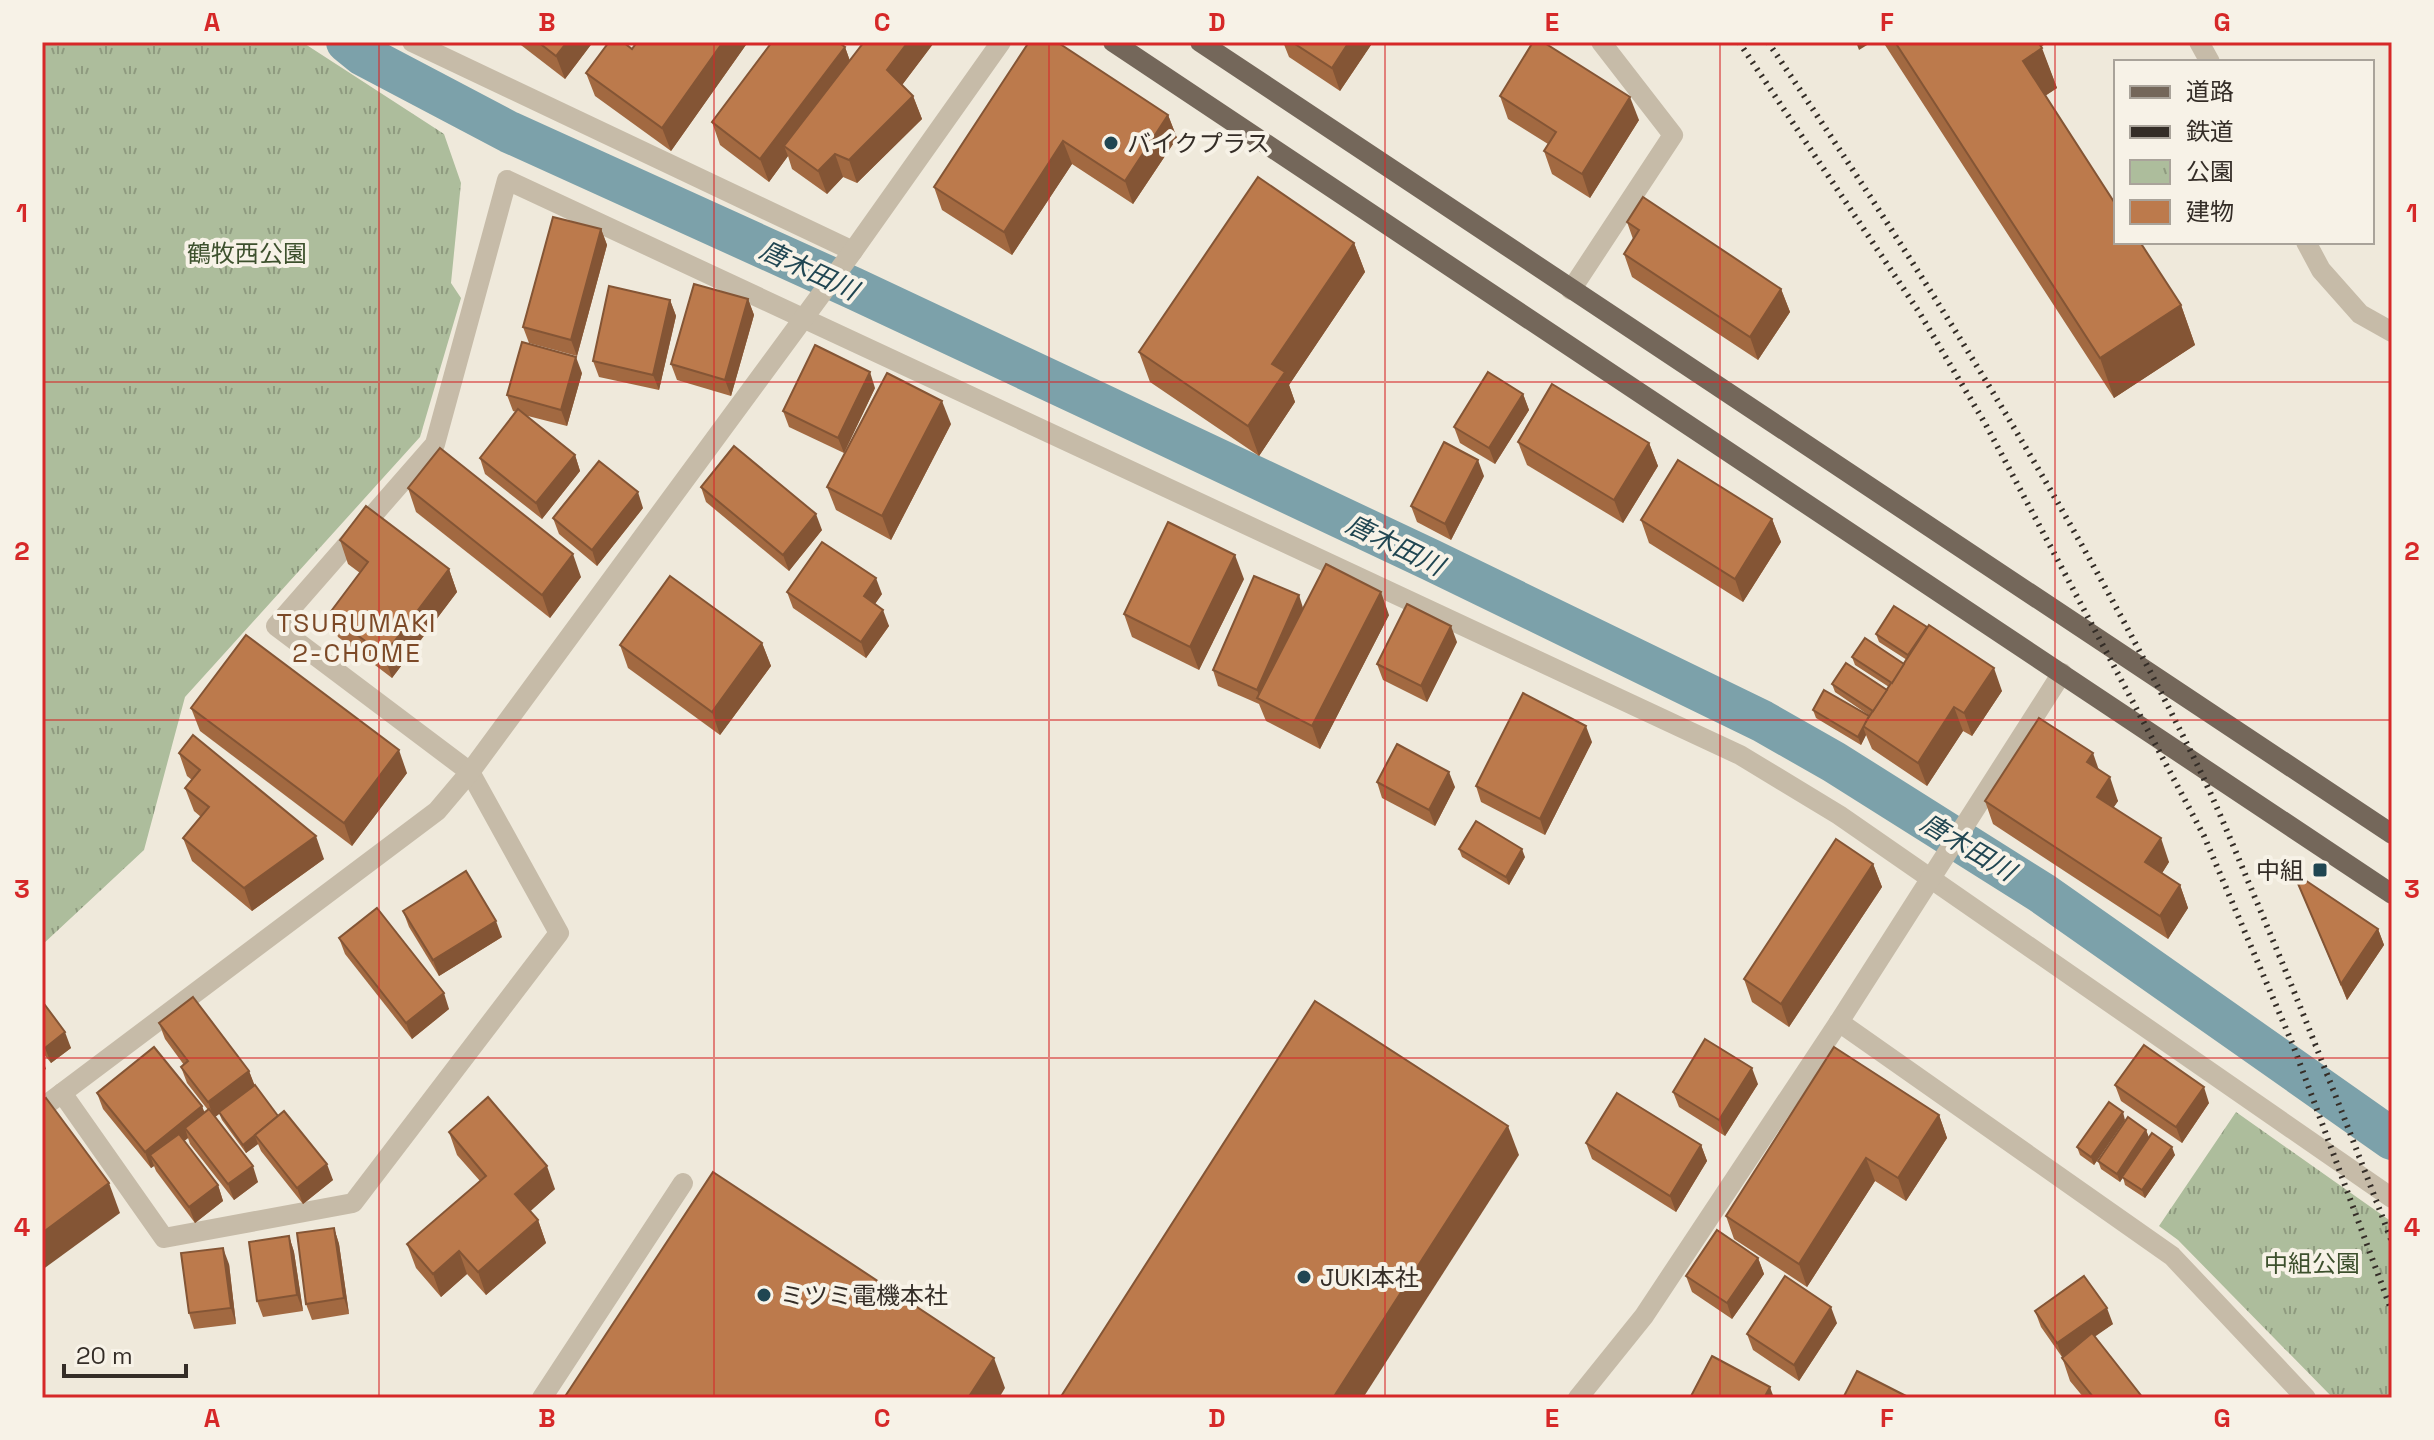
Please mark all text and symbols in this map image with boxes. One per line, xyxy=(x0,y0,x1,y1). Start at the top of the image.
text: A xyxy=(204,5,221,39)
text: B xyxy=(538,5,556,39)
text: C xyxy=(874,5,890,39)
text: D xyxy=(1208,5,1226,39)
text: E xyxy=(1545,5,1559,39)
text: F xyxy=(1880,5,1894,39)
text: G xyxy=(2213,5,2231,39)
legend xyxy=(2114,60,2374,244)
text: 道路 xyxy=(2186,76,2234,107)
text: 鉄道 xyxy=(2186,116,2234,147)
place label: バイクプラス xyxy=(1127,128,1270,159)
marker: バイクプラス xyxy=(1102,134,1120,152)
text: 公園 xyxy=(2186,156,2234,187)
text: 1 xyxy=(16,196,28,230)
text: 建物 xyxy=(2186,196,2234,227)
text: 1 xyxy=(2406,196,2418,230)
water label: 唐木田川 xyxy=(755,233,866,309)
park label: 鶴牧西公園 xyxy=(187,238,307,269)
water label: 唐木田川 xyxy=(1341,507,1452,584)
text: 2 xyxy=(14,534,30,568)
text: 2 xyxy=(2404,534,2420,568)
district label: TSURUMAKI 2-CHOME xyxy=(277,606,437,670)
water label: 唐木田川 xyxy=(1915,806,2024,890)
place label: 中組 xyxy=(2256,855,2304,886)
marker: 中組 xyxy=(2311,861,2329,879)
text: 3 xyxy=(14,872,30,906)
text: 3 xyxy=(2404,872,2420,906)
text: 4 xyxy=(14,1210,30,1244)
text: 4 xyxy=(2404,1210,2420,1244)
park label: 中組公園 xyxy=(2264,1248,2360,1279)
place label: JUKI本社 xyxy=(1320,1262,1419,1293)
marker: JUKI本社 xyxy=(1295,1268,1313,1286)
place label: ミツミ電機本社 xyxy=(780,1280,948,1311)
marker: ミツミ電機本社 xyxy=(755,1286,773,1304)
scale bar xyxy=(64,1328,186,1378)
text: 20 m xyxy=(76,1340,133,1371)
text: A xyxy=(204,1401,221,1435)
text: B xyxy=(538,1401,556,1435)
text: C xyxy=(874,1401,890,1435)
text: D xyxy=(1208,1401,1226,1435)
text: E xyxy=(1545,1401,1559,1435)
text: F xyxy=(1880,1401,1894,1435)
text: G xyxy=(2213,1401,2231,1435)

